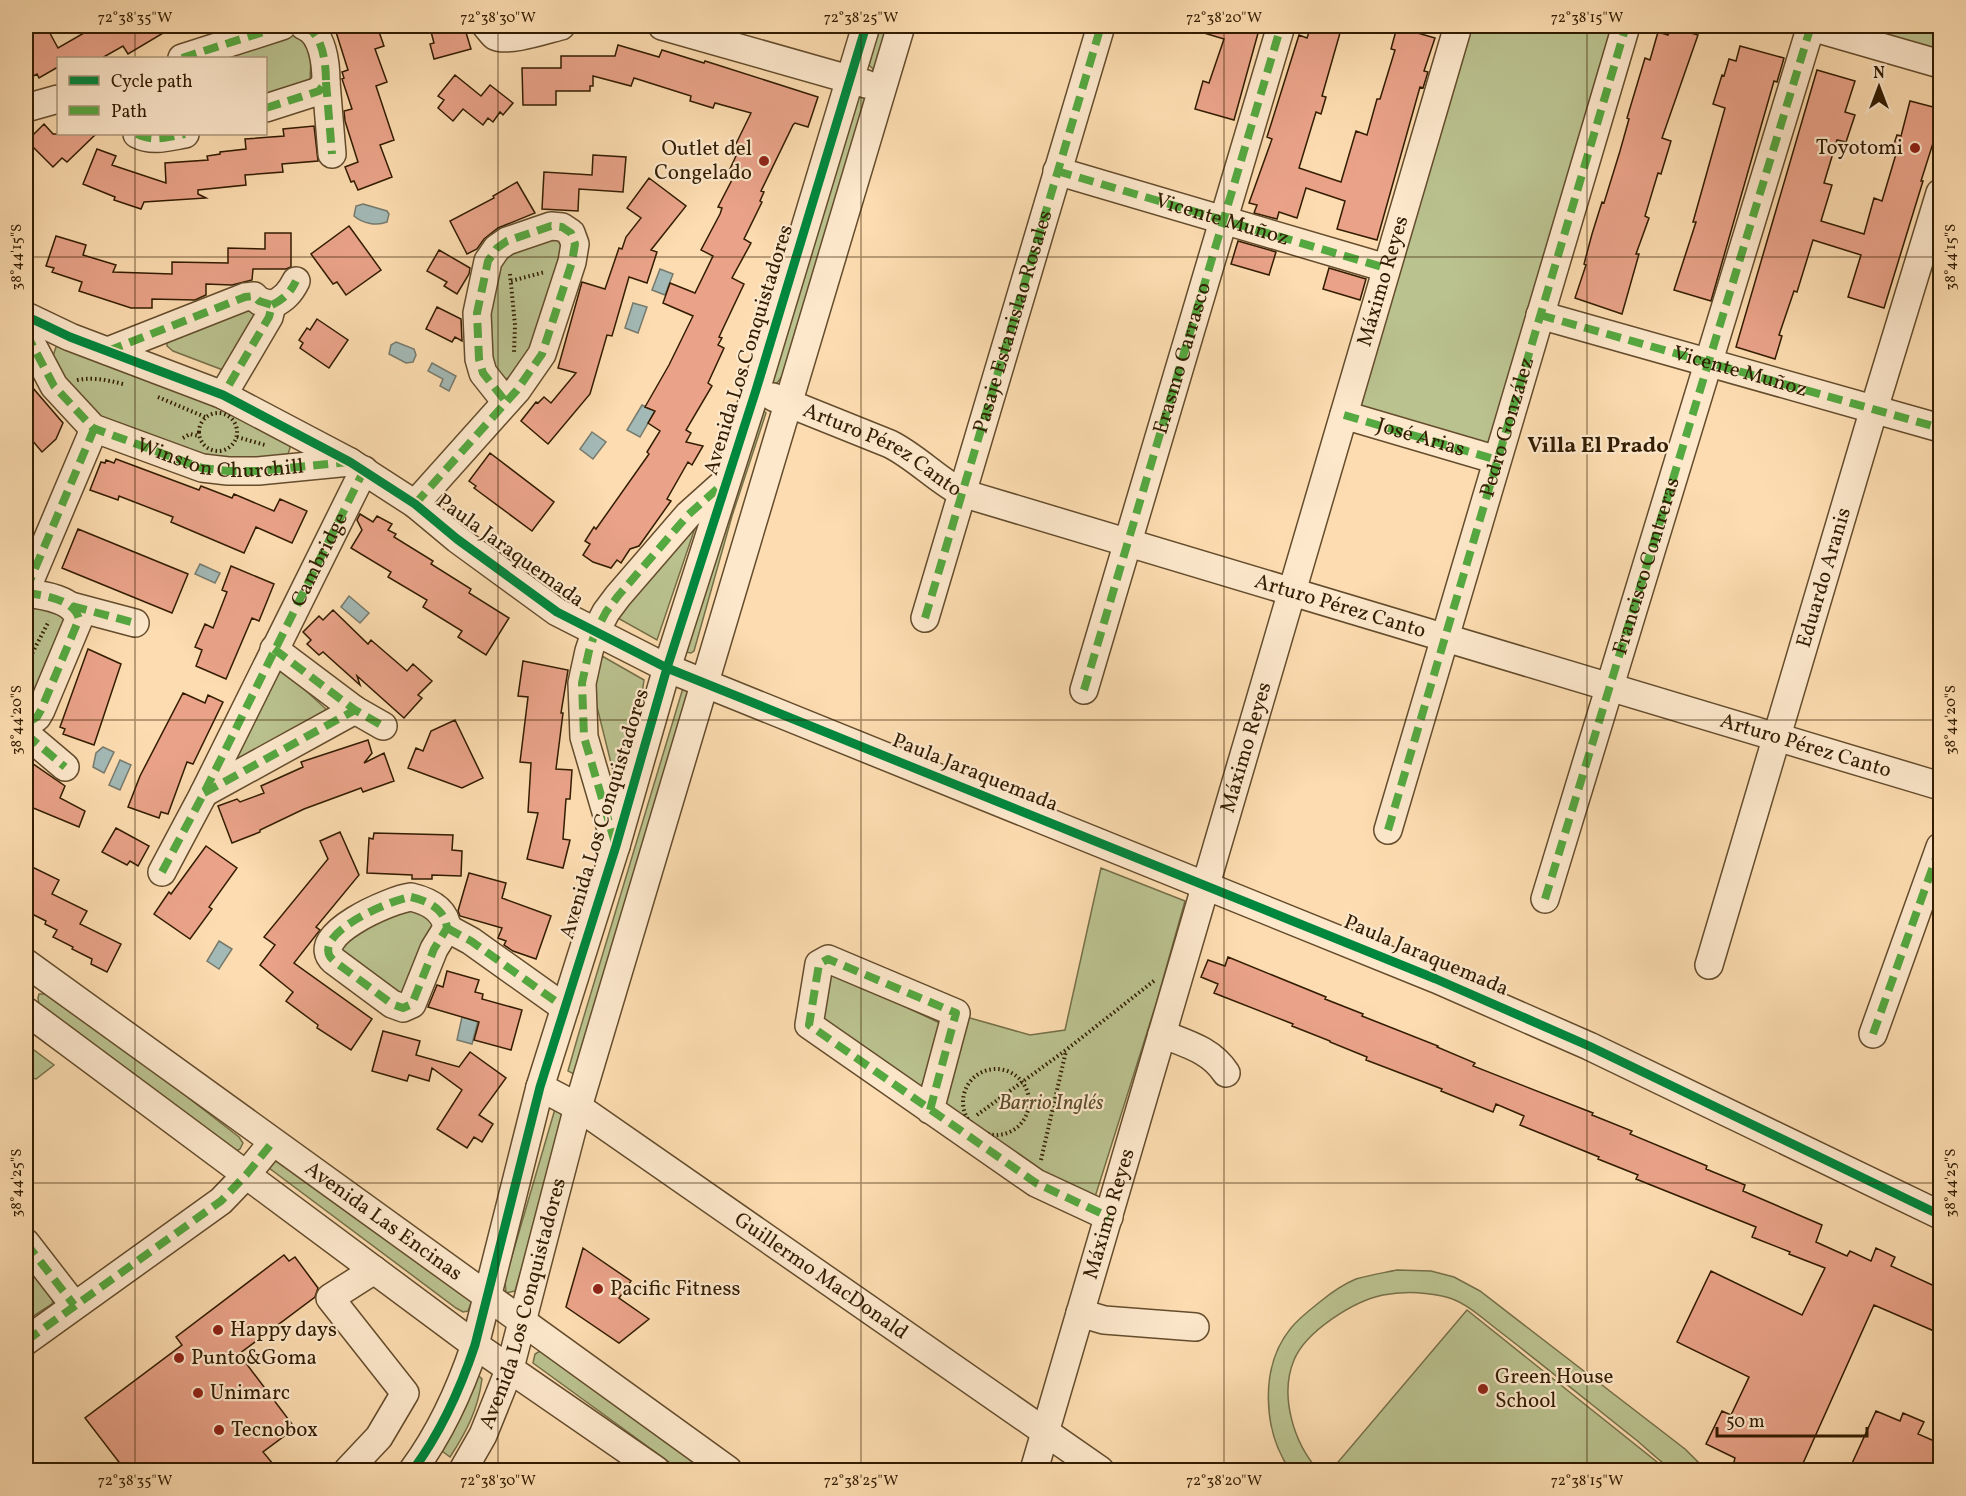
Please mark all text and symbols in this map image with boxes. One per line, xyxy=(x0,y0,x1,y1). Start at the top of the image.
text: 72°38'35"W xyxy=(98,8,172,29)
text: 72°38'30"W xyxy=(460,8,536,29)
text: 72°38'25"W xyxy=(824,8,898,29)
text: 72°38'20"W xyxy=(1186,8,1262,29)
text: 72°38'15"W xyxy=(1551,8,1623,29)
legend xyxy=(57,57,267,135)
north arrow xyxy=(1849,57,1909,117)
text: N xyxy=(1873,63,1885,85)
text: Cycle path xyxy=(111,70,193,95)
text: Path xyxy=(111,100,147,125)
place label: Toyotomi xyxy=(1816,134,1903,163)
place label: Outlet del Congelado xyxy=(654,135,752,188)
marker: Toyotomi xyxy=(1908,141,1922,155)
marker: Outlet del Congelado xyxy=(757,154,771,168)
street label: Vicente Muñoz xyxy=(1152,186,1292,253)
street label: Pasaje Estanislao Rosales xyxy=(966,207,1060,437)
street label: Máximo Reyes xyxy=(1350,212,1416,350)
street label: Avenida Los Conquistadores xyxy=(697,221,801,479)
text: 38°44'15"S xyxy=(7,224,28,290)
text: 38°44'15"S xyxy=(1941,224,1962,290)
street label: Erasmo Carrasco xyxy=(1146,279,1219,438)
street label: Vicente Muñoz xyxy=(1670,339,1811,404)
street label: Pedro González xyxy=(1473,354,1542,501)
street label: Arturo Pérez Canto xyxy=(798,396,967,504)
street label: José Arias xyxy=(1373,411,1468,464)
street label: Winston Churchill xyxy=(133,431,305,486)
district label: Villa El Prado xyxy=(1527,431,1669,462)
street label: Francisco Contreras xyxy=(1606,474,1687,659)
street label: Paula Jaraquemada xyxy=(430,487,590,615)
street label: Eduardo Aranis xyxy=(1789,504,1858,651)
street label: Cambridge xyxy=(284,507,355,612)
street label: Arturo Pérez Canto xyxy=(1251,567,1429,646)
street label: Máximo Reyes xyxy=(1213,679,1279,816)
text: 38°44'20"S xyxy=(7,685,28,755)
street label: Avenida Los Conquistadores xyxy=(553,685,657,943)
text: 38°44'20"S xyxy=(1941,685,1962,755)
street label: Arturo Pérez Canto xyxy=(1717,706,1895,785)
street label: Paula Jaraquemada xyxy=(888,726,1062,820)
street label: Paula Jaraquemada xyxy=(1339,908,1513,1004)
park label: Barrio Inglés xyxy=(998,1089,1104,1118)
street label: Máximo Reyes xyxy=(1076,1145,1142,1283)
text: 38°44'25"S xyxy=(7,1149,28,1217)
text: 38°44'25"S xyxy=(1941,1149,1962,1217)
street label: Avenida Las Encinas xyxy=(299,1154,468,1288)
street label: Avenida Los Conquistadores xyxy=(472,1175,573,1434)
street label: Guillermo MacDonald xyxy=(728,1205,914,1347)
place label: Pacific Fitness xyxy=(610,1275,740,1304)
marker: Pacific Fitness xyxy=(591,1282,605,1296)
place label: Happy days xyxy=(230,1316,337,1345)
marker: Happy days xyxy=(211,1323,225,1337)
place label: Punto&Goma xyxy=(191,1344,317,1373)
marker: Punto&Goma xyxy=(172,1351,186,1365)
place label: Green House School xyxy=(1495,1363,1614,1416)
place label: Unimarc xyxy=(210,1379,290,1408)
marker: Green House School xyxy=(1476,1382,1490,1396)
marker: Unimarc xyxy=(191,1386,205,1400)
scale bar xyxy=(1717,1400,1867,1438)
text: 50 m xyxy=(1726,1410,1765,1435)
place label: Tecnobox xyxy=(231,1416,318,1445)
marker: Tecnobox xyxy=(212,1423,226,1437)
text: 72°38'35"W xyxy=(98,1471,172,1492)
text: 72°38'30"W xyxy=(460,1471,536,1492)
text: 72°38'25"W xyxy=(824,1471,898,1492)
text: 72°38'20"W xyxy=(1186,1471,1262,1492)
text: 72°38'15"W xyxy=(1551,1471,1623,1492)

